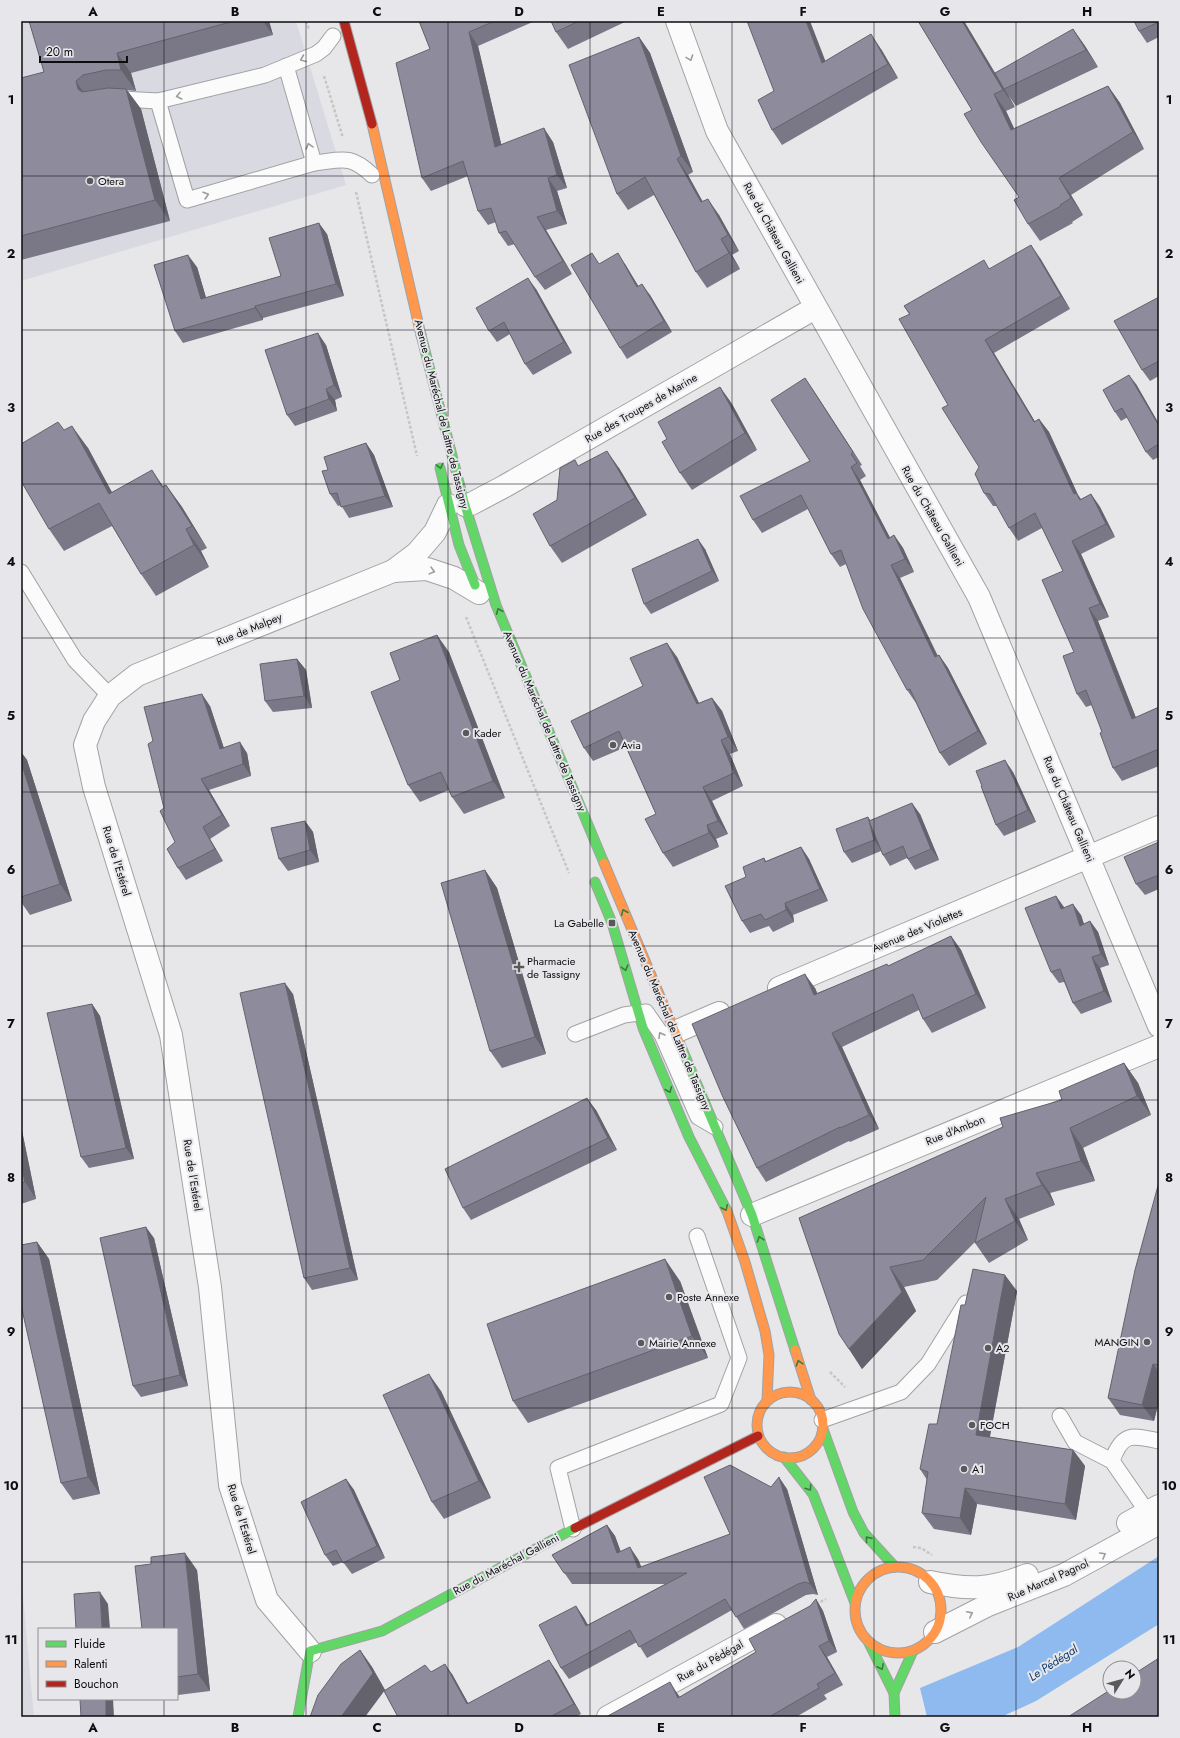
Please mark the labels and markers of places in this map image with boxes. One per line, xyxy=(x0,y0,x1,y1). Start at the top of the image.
place label: Otera xyxy=(98,173,124,189)
marker: Otera xyxy=(85,176,95,186)
place label: Kader xyxy=(474,725,501,741)
marker: Kader xyxy=(461,728,471,738)
place label: Avia xyxy=(621,737,641,753)
marker: Avia xyxy=(608,740,618,750)
place label: La Gabelle xyxy=(554,915,604,931)
marker: La Gabelle xyxy=(607,918,617,928)
place label: Pharmacie de Tassigny xyxy=(527,953,580,982)
marker: Pharmacie de Tassigny xyxy=(514,962,524,972)
place label: Poste Annexe xyxy=(677,1289,740,1305)
marker: Poste Annexe xyxy=(664,1292,674,1302)
place label: MANGIN xyxy=(1095,1334,1139,1350)
place label: Mairie Annexe xyxy=(649,1335,716,1351)
marker: MANGIN xyxy=(1142,1337,1152,1347)
marker: Mairie Annexe xyxy=(636,1338,646,1348)
place label: A2 xyxy=(996,1340,1010,1356)
marker: A2 xyxy=(983,1343,993,1353)
place label: FOCH xyxy=(980,1417,1010,1433)
marker: FOCH xyxy=(967,1420,977,1430)
place label: A1 xyxy=(972,1461,984,1477)
marker: A1 xyxy=(959,1464,969,1474)

